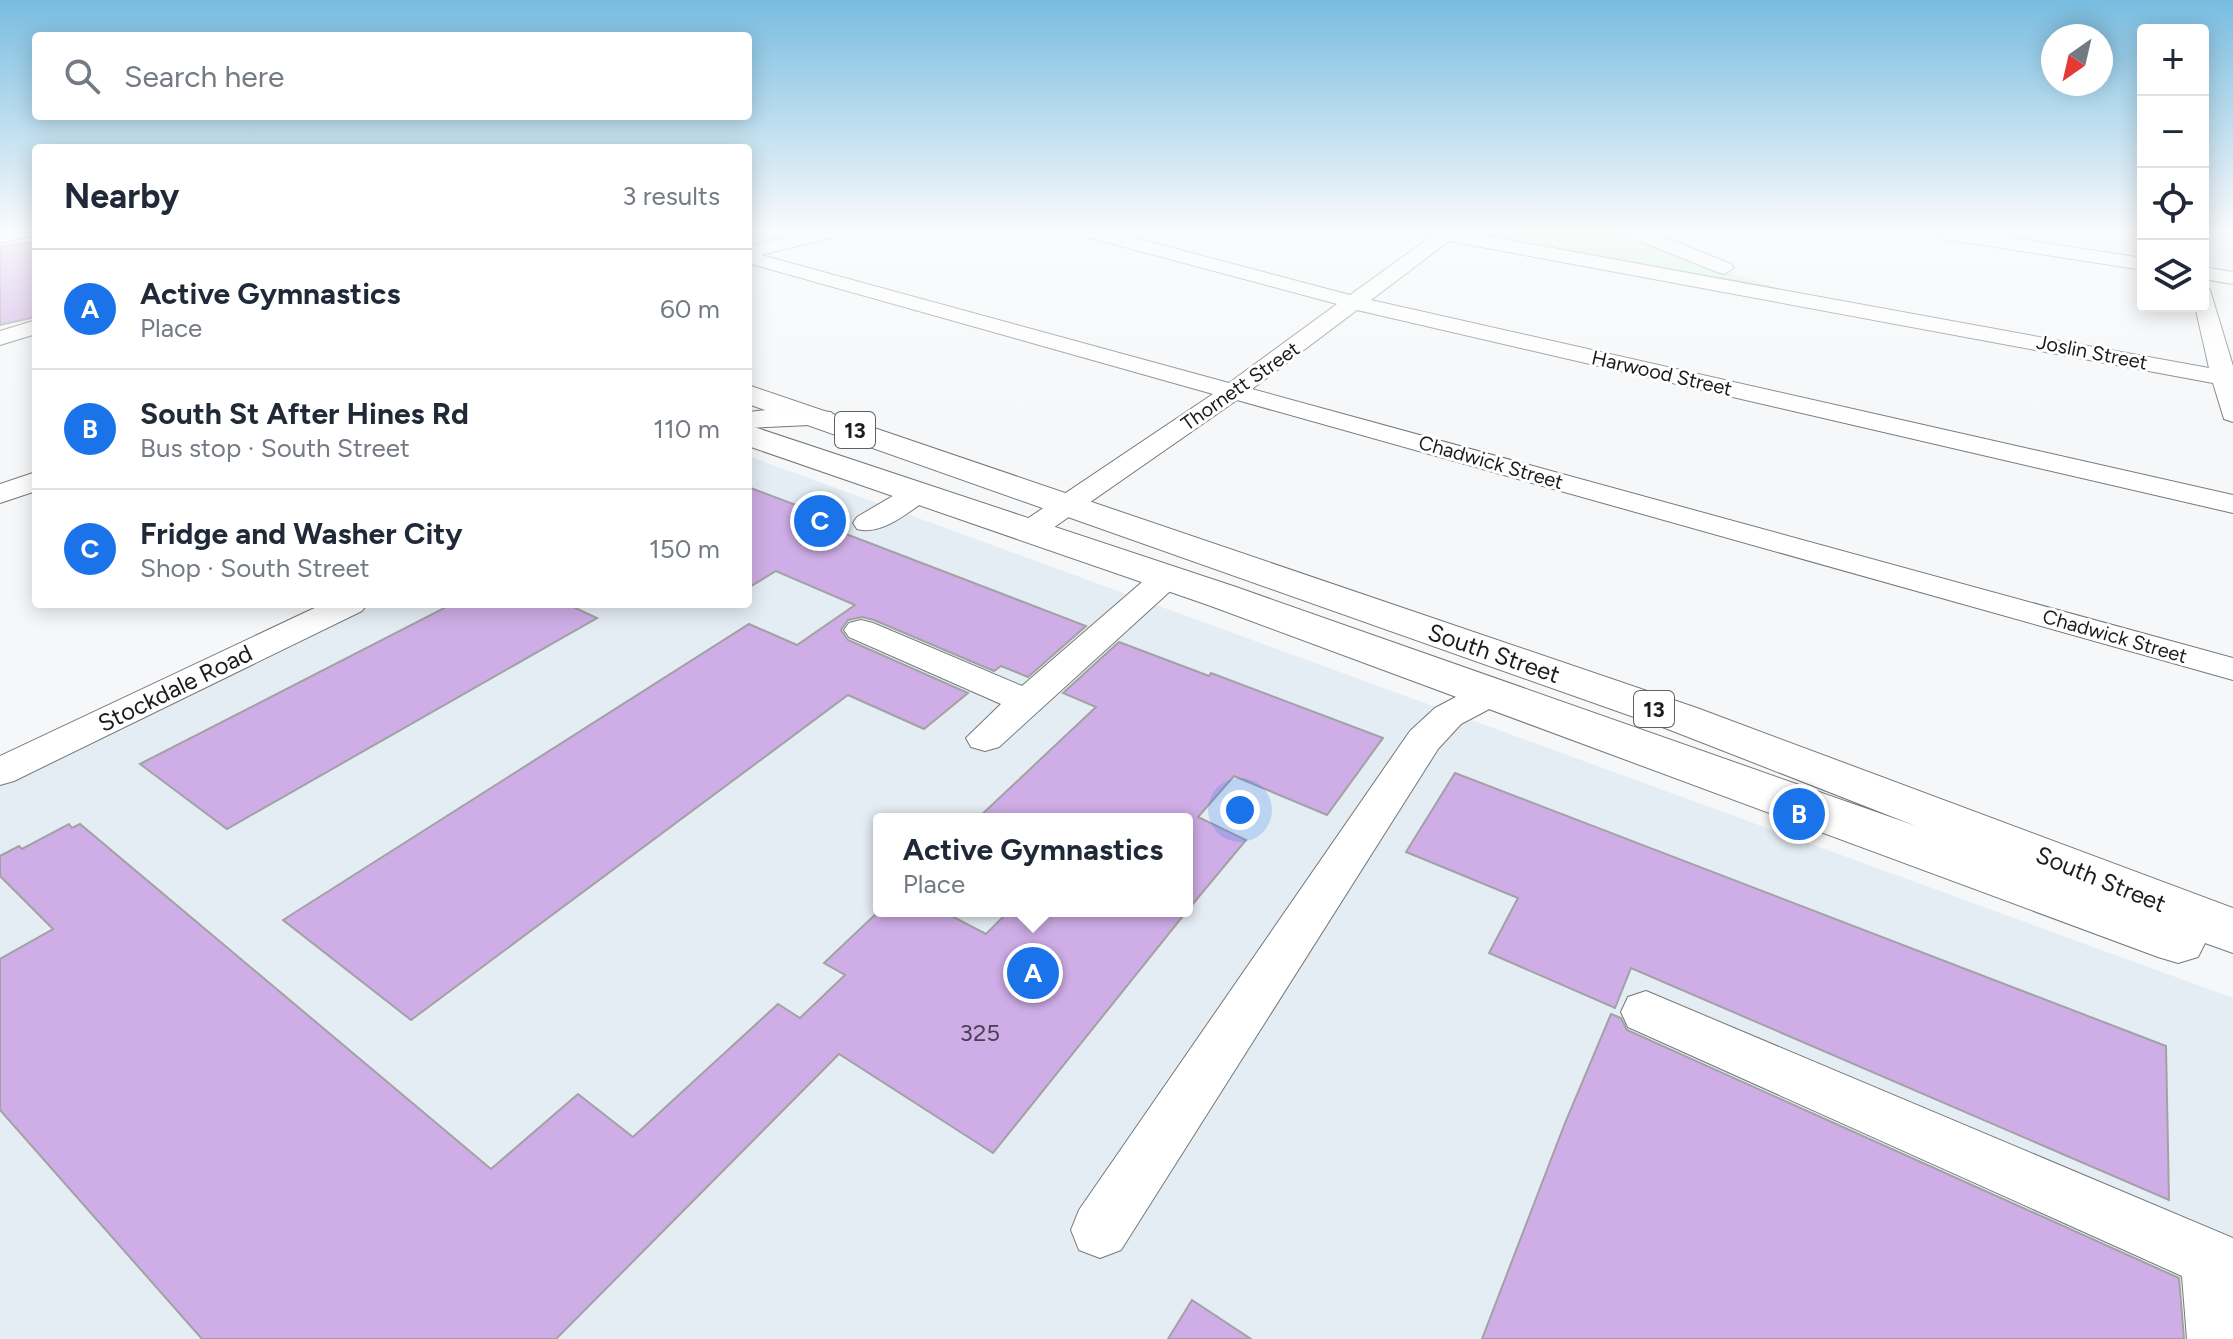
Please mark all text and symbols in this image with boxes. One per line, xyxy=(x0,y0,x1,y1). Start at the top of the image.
north arrow xyxy=(2041,24,2113,96)
map controls xyxy=(2137,24,2209,312)
button: + xyxy=(2137,24,2209,96)
search box xyxy=(32,32,752,120)
icon: search xyxy=(60,54,104,98)
text: Search here xyxy=(124,58,284,95)
button: − xyxy=(2137,96,2209,168)
button: locate xyxy=(2137,168,2209,240)
text: Nearby xyxy=(64,176,179,217)
text: 3 results xyxy=(622,180,720,212)
button: layers xyxy=(2137,240,2209,312)
text: Active Gymnastics xyxy=(140,275,400,312)
text: A xyxy=(81,293,99,325)
text: 60 m xyxy=(660,293,720,325)
text: Place xyxy=(140,312,202,344)
street label: Joslin Street xyxy=(2035,329,2149,375)
street label: Thornett Street xyxy=(1176,336,1304,436)
street label: Harwood Street xyxy=(1589,345,1735,401)
text: South St After Hines Rd xyxy=(140,395,469,432)
road number: 13 xyxy=(835,412,875,448)
text: B xyxy=(82,413,98,445)
text: 110 m xyxy=(653,413,720,445)
street label: Chadwick Street xyxy=(1416,430,1566,494)
text: Bus stop · South Street xyxy=(140,432,410,464)
pin: C xyxy=(794,491,846,551)
text: Fridge and Washer City xyxy=(140,515,463,552)
text: C xyxy=(81,533,99,565)
text: 150 m xyxy=(649,533,720,565)
text: Shop · South Street xyxy=(140,552,369,584)
street label: Chadwick Street xyxy=(2040,604,2190,668)
street label: South Street xyxy=(1424,617,1564,689)
street label: Stockdale Road xyxy=(93,638,257,738)
road number: 13 xyxy=(1634,691,1674,727)
pin: B xyxy=(1773,784,1825,844)
your location xyxy=(1220,790,1260,830)
popup xyxy=(873,813,1193,917)
text: Active Gymnastics xyxy=(903,831,1163,868)
street label: South Street xyxy=(2032,840,2170,918)
text: Place xyxy=(903,868,965,900)
pin: A xyxy=(1007,943,1059,1003)
house number: 325 xyxy=(960,1018,1000,1047)

